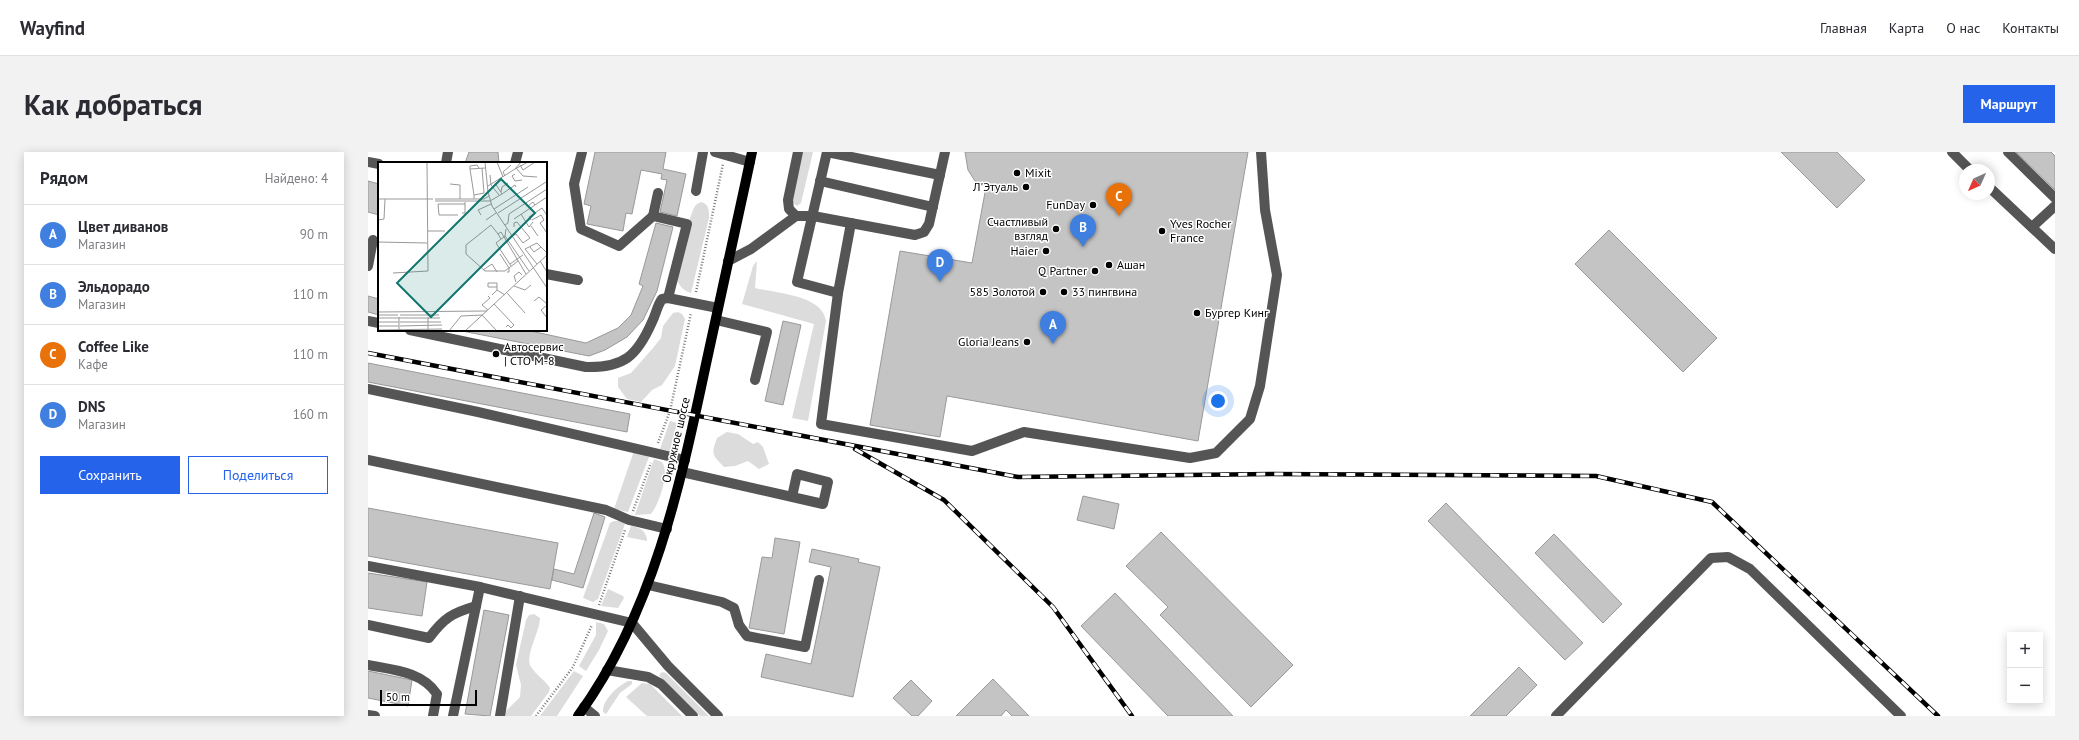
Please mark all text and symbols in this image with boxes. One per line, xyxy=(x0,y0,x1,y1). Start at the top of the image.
text: Wayfind xyxy=(20,16,85,40)
text: Главная xyxy=(1820,19,1867,37)
text: Карта xyxy=(1889,19,1924,37)
text: О нас xyxy=(1946,19,1980,37)
text: Контакты xyxy=(2002,19,2059,37)
button: Маршрут xyxy=(1963,85,2055,123)
text: Как добраться xyxy=(24,86,202,123)
inset map xyxy=(378,162,547,331)
north arrow xyxy=(1959,164,1995,200)
place label: Mixit xyxy=(1025,165,1051,180)
text: Рядом xyxy=(40,167,88,189)
marker: Mixit xyxy=(1012,168,1022,178)
text: Найдено: 4 xyxy=(265,170,328,187)
place label: Л'Этуаль xyxy=(972,179,1018,194)
marker: Л'Этуаль xyxy=(1021,182,1031,192)
pin: C xyxy=(1106,183,1132,216)
place label: FunDay xyxy=(1046,197,1085,212)
marker: FunDay xyxy=(1088,200,1098,210)
place label: Счастливый взгляд xyxy=(987,214,1049,243)
pin: B xyxy=(1070,214,1096,247)
place label: Yves Rocher France xyxy=(1170,216,1231,245)
text: Цвет диванов xyxy=(78,217,168,236)
marker: Счастливый взгляд xyxy=(1051,224,1061,234)
text: A xyxy=(49,226,57,243)
text: 90 m xyxy=(300,226,328,243)
marker: Yves Rocher France xyxy=(1157,226,1167,236)
text: Магазин xyxy=(78,236,126,253)
place label: Haier xyxy=(1011,243,1038,258)
marker: Haier xyxy=(1041,246,1051,256)
pin: D xyxy=(927,249,953,282)
place label: Ашан xyxy=(1117,257,1145,272)
marker: Ашан xyxy=(1104,260,1114,270)
place label: Q Partner xyxy=(1038,263,1087,278)
marker: Q Partner xyxy=(1090,266,1100,276)
text: Эльдорадо xyxy=(78,277,150,296)
place label: 585 Золотой xyxy=(969,284,1035,299)
place label: 33 пингвина xyxy=(1072,284,1137,299)
text: B xyxy=(49,286,57,303)
text: 110 m xyxy=(293,286,328,303)
marker: 585 Золотой xyxy=(1038,287,1048,297)
marker: 33 пингвина xyxy=(1059,287,1069,297)
text: Магазин xyxy=(78,296,126,313)
place label: Бургер Кинг xyxy=(1205,305,1269,320)
marker: Бургер Кинг xyxy=(1192,308,1202,318)
pin: A xyxy=(1040,311,1066,344)
place label: Gloria Jeans xyxy=(958,334,1019,349)
text: Coffee Like xyxy=(78,337,149,356)
marker: Gloria Jeans xyxy=(1022,337,1032,347)
place label: Автосервис | СТО М-8 xyxy=(504,339,564,368)
text: C xyxy=(49,346,57,363)
text: 110 m xyxy=(293,346,328,363)
marker: Автосервис | СТО М-8 xyxy=(491,349,501,359)
text: Кафе xyxy=(78,356,108,373)
your location xyxy=(1208,391,1228,411)
street label: Окружное шоссе xyxy=(658,396,693,484)
text: DNS xyxy=(78,397,106,416)
text: D xyxy=(49,406,57,423)
text: 160 m xyxy=(293,406,328,423)
text: Магазин xyxy=(78,416,126,433)
button: Сохранить xyxy=(40,456,180,494)
button: Поделиться xyxy=(188,456,328,494)
map controls xyxy=(2007,632,2043,704)
button: + xyxy=(2007,632,2043,668)
button: − xyxy=(2007,668,2043,704)
scale bar xyxy=(380,688,477,707)
text: 50 m xyxy=(386,690,410,704)

